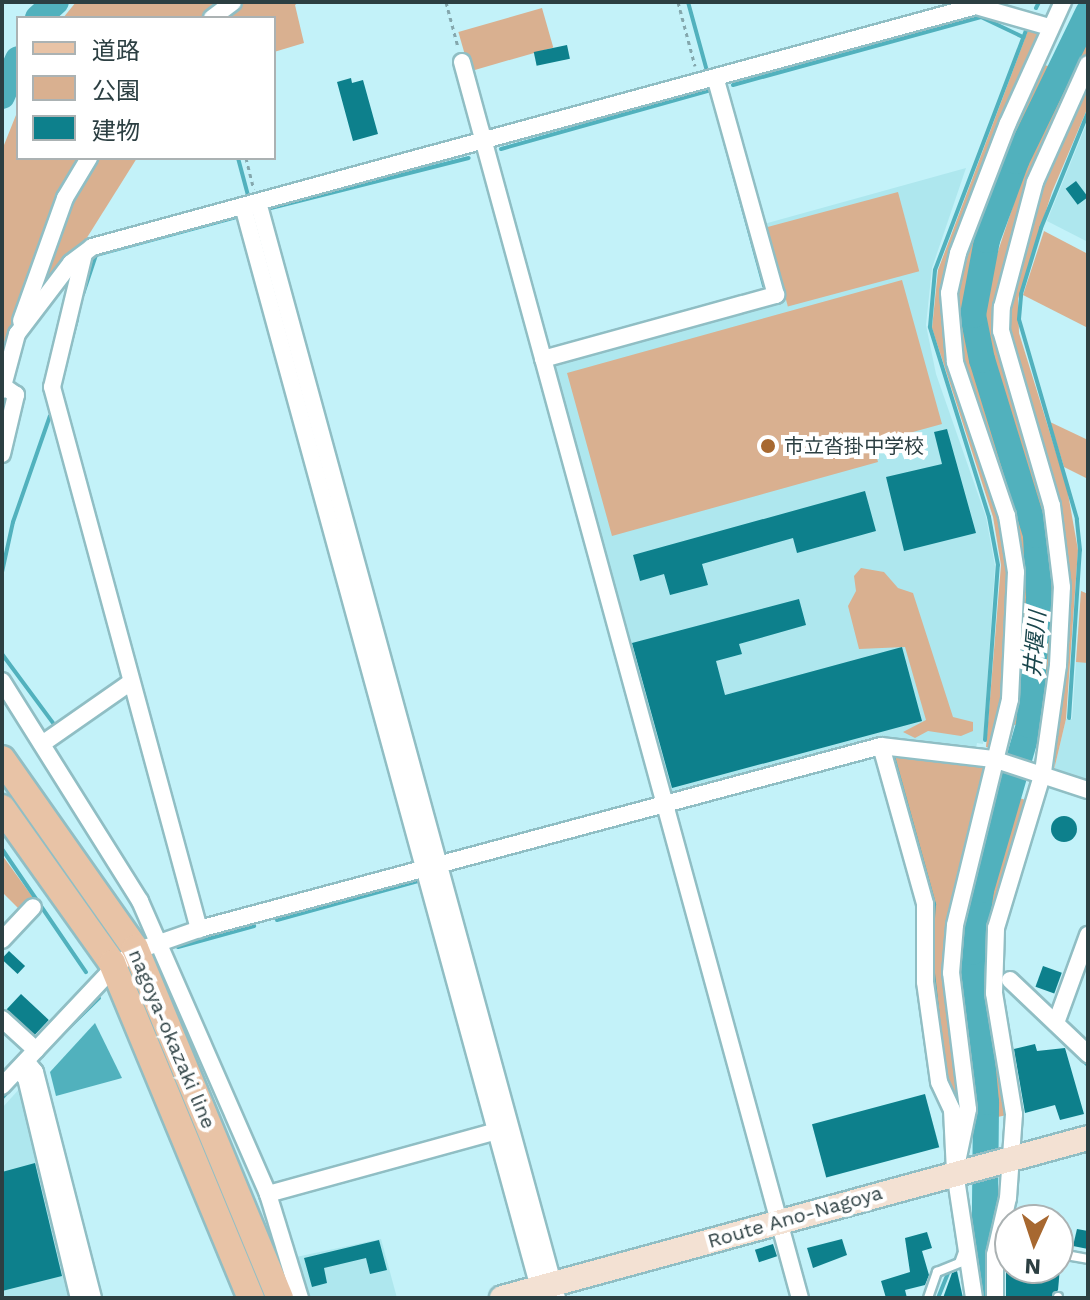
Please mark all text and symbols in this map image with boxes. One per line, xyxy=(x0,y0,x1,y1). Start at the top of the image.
legend xyxy=(16,16,276,160)
text: 道路 xyxy=(92,37,140,65)
text: 公園 xyxy=(92,77,140,105)
text: 建物 xyxy=(92,117,140,145)
place label: 市立沓掛中学校 xyxy=(784,434,924,458)
marker: 市立沓掛中学校 xyxy=(759,437,777,455)
water label: 井堰川 xyxy=(1019,610,1051,678)
street label: nagoya-okazaki line xyxy=(123,946,221,1132)
street label: Route Ano-Nagoya xyxy=(704,1180,886,1254)
north arrow xyxy=(994,1204,1074,1284)
text: N xyxy=(1024,1254,1042,1279)

